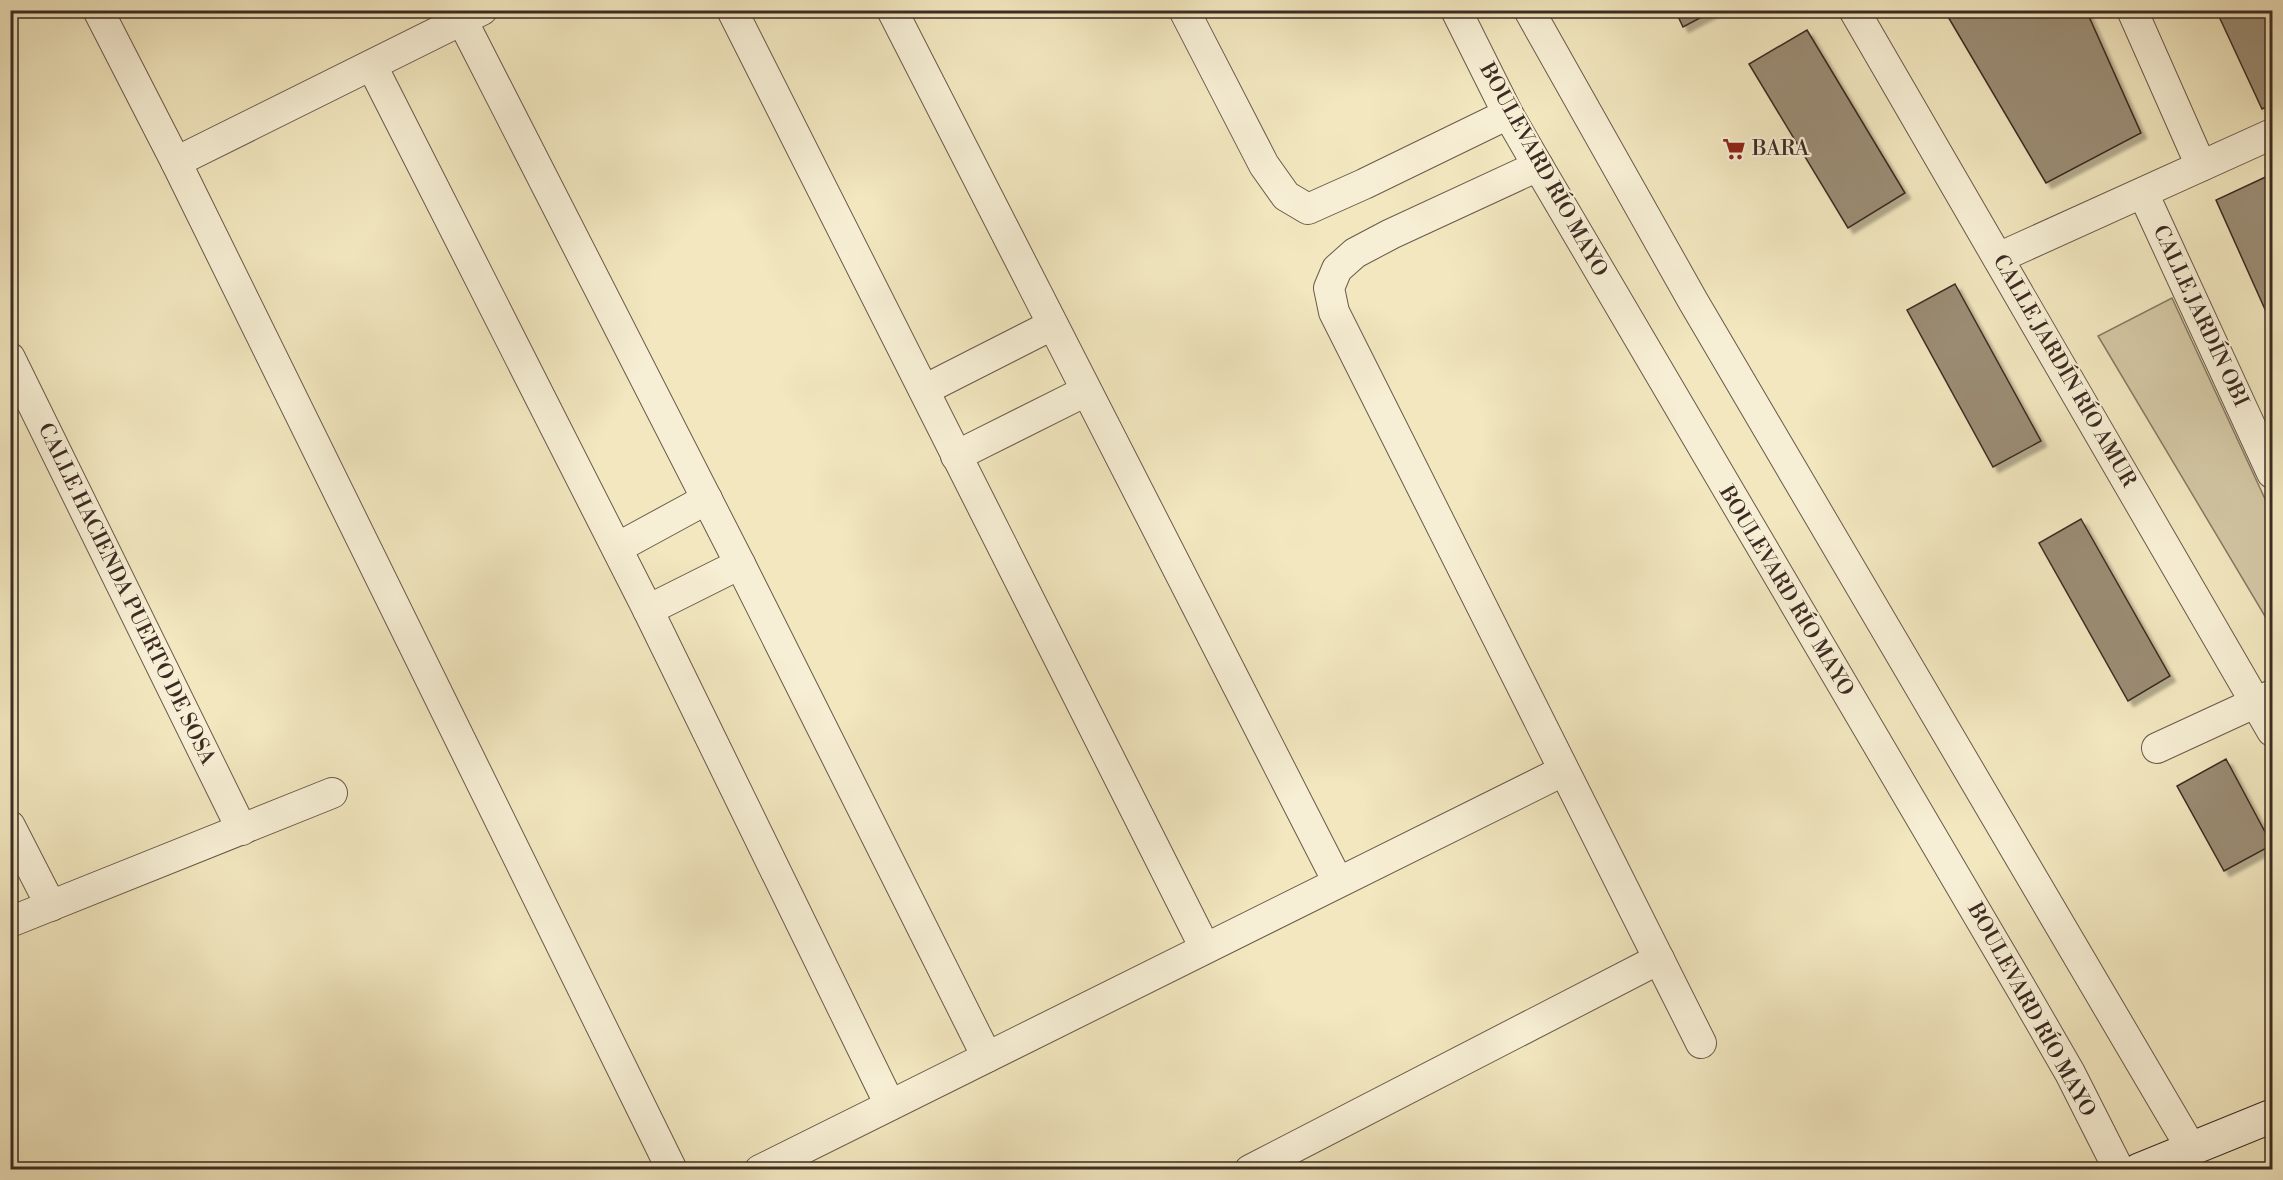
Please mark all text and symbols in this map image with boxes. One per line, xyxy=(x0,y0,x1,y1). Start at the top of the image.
street label: BOULEVARD RÍO MAYO xyxy=(1473,57,1614,282)
supermarket icon: BARA xyxy=(1721,136,1747,162)
place label: BARA xyxy=(1751,136,1810,162)
street label: CALLE JARDÍN OBI xyxy=(2147,220,2255,411)
street label: CALLE JARDÍN RÍO AMUR xyxy=(1987,249,2143,492)
street label: CALLE HACIENDA PUERTO DE SOSA xyxy=(32,419,221,770)
street label: BOULEVARD RÍO MAYO xyxy=(1712,479,1861,701)
street label: BOULEVARD RÍO MAYO xyxy=(1961,897,2102,1122)

